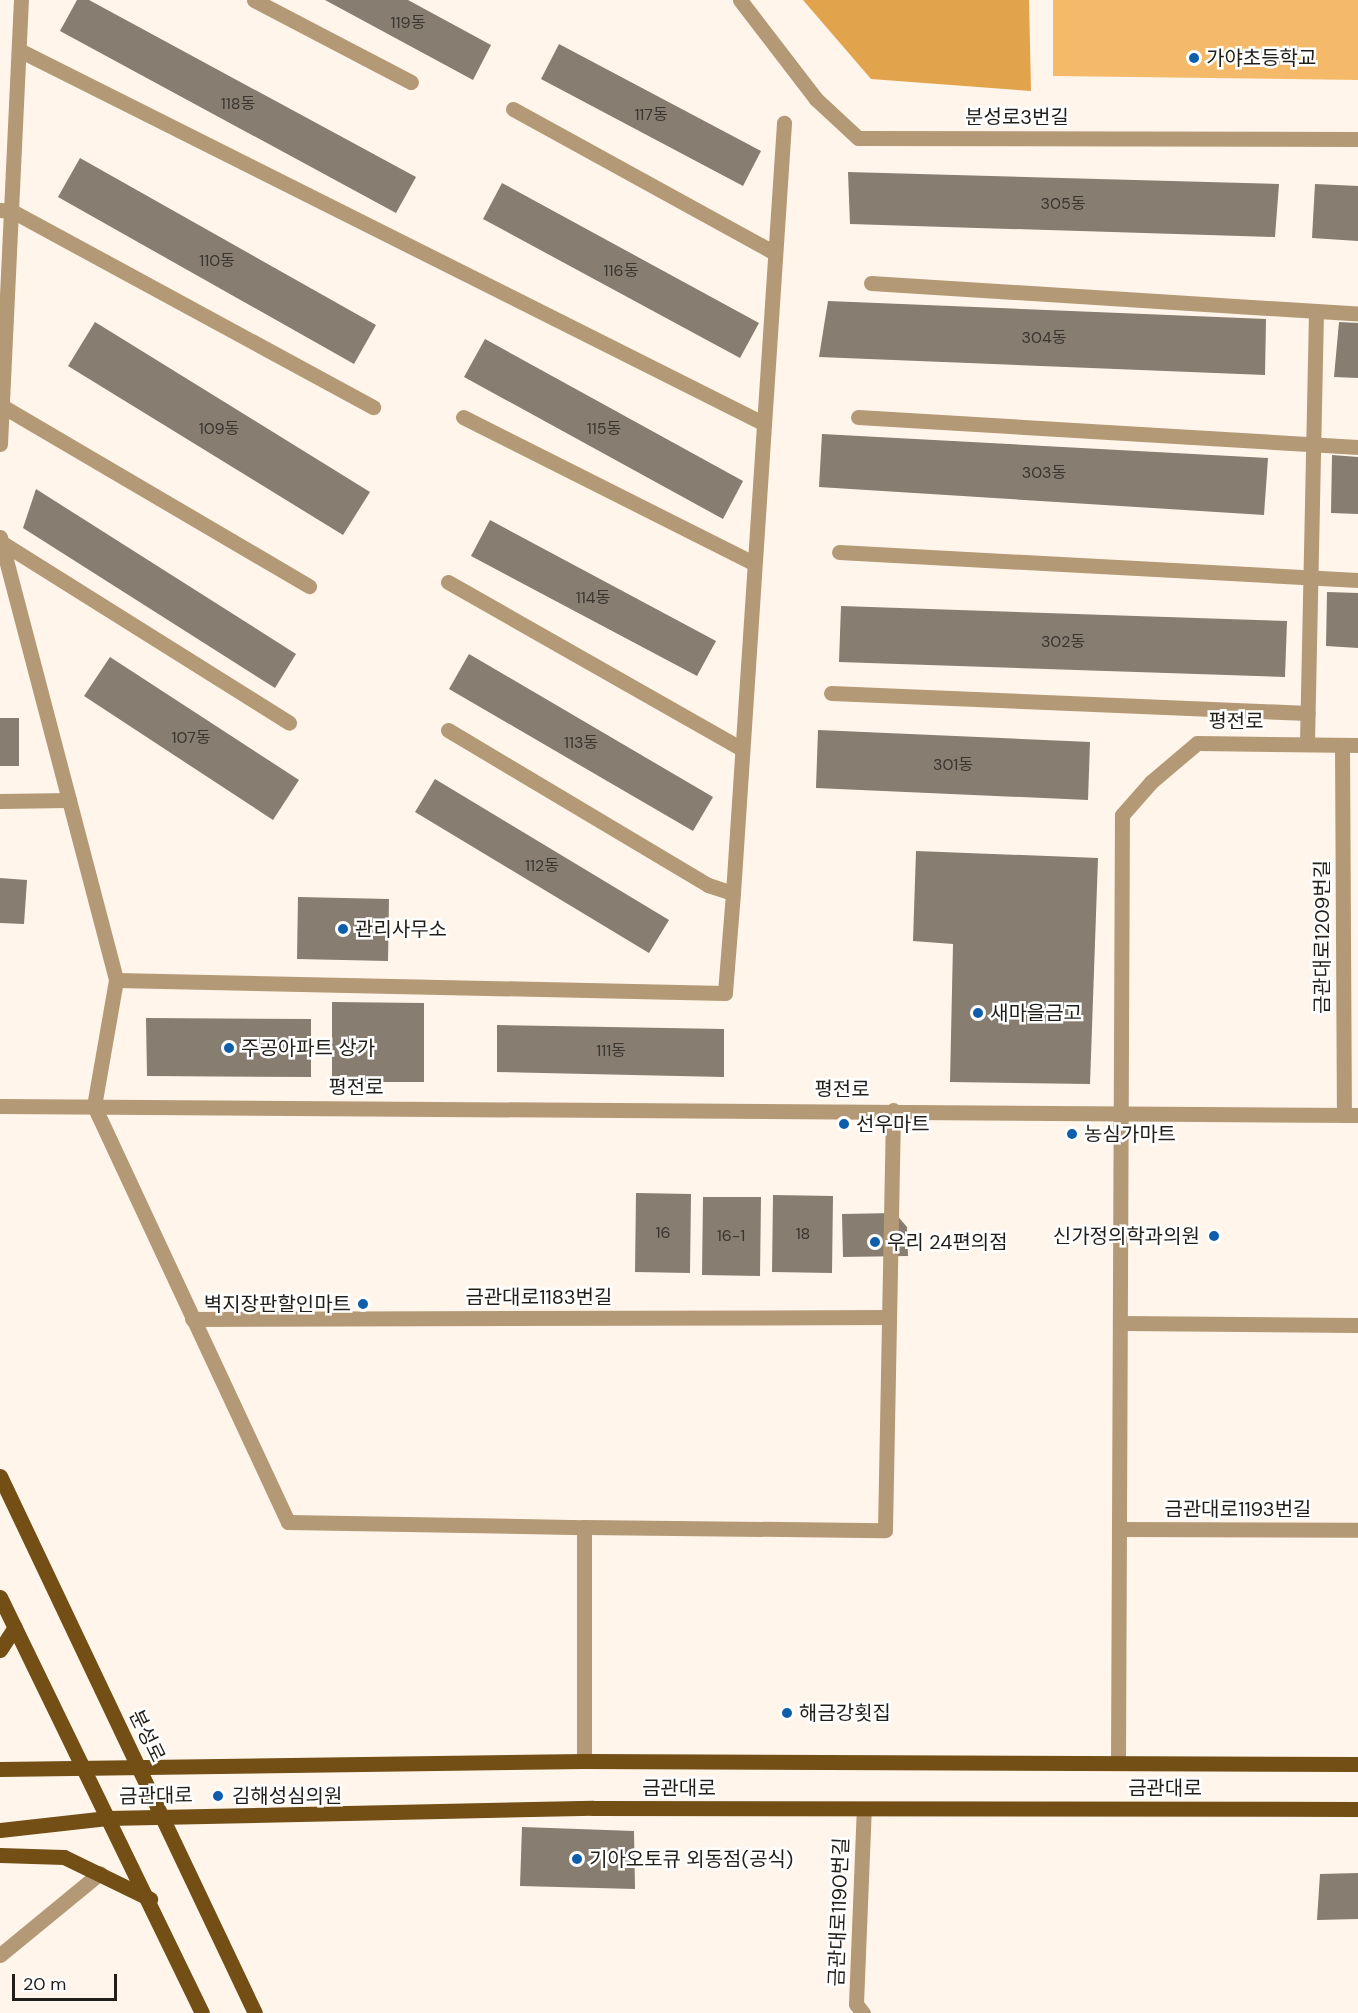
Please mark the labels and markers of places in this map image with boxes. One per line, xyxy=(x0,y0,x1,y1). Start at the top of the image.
place label: 가야초등학교 xyxy=(1206,46,1316,70)
marker: 가야초등학교 xyxy=(1187,51,1201,65)
place label: 관리사무소 xyxy=(355,917,447,941)
marker: 관리사무소 xyxy=(336,922,350,936)
place label: 새마을금고 xyxy=(990,1001,1082,1025)
marker: 새마을금고 xyxy=(971,1006,985,1020)
place label: 주공아파트 상가 xyxy=(241,1036,375,1060)
marker: 주공아파트 상가 xyxy=(222,1041,236,1055)
place label: 선우마트 xyxy=(856,1112,930,1136)
marker: 선우마트 xyxy=(837,1117,851,1131)
place label: 농심가마트 xyxy=(1084,1122,1176,1146)
marker: 농심가마트 xyxy=(1065,1127,1079,1141)
place label: 신가정의학과의원 xyxy=(1053,1224,1200,1248)
marker: 신가정의학과의원 xyxy=(1205,1227,1223,1245)
place label: 우리 24편의점 xyxy=(887,1230,1008,1254)
marker: 우리 24편의점 xyxy=(868,1235,882,1249)
place label: 벽지장판할인마트 xyxy=(204,1292,351,1316)
marker: 벽지장판할인마트 xyxy=(356,1297,370,1311)
place label: 해금강횟집 xyxy=(799,1701,891,1725)
marker: 해금강횟집 xyxy=(780,1706,794,1720)
place label: 김해성심의원 xyxy=(232,1784,342,1808)
marker: 김해성심의원 xyxy=(209,1787,227,1805)
place label: 기아오토큐 외동점(공식) xyxy=(589,1847,793,1871)
marker: 기아오토큐 외동점(공식) xyxy=(570,1852,584,1866)

